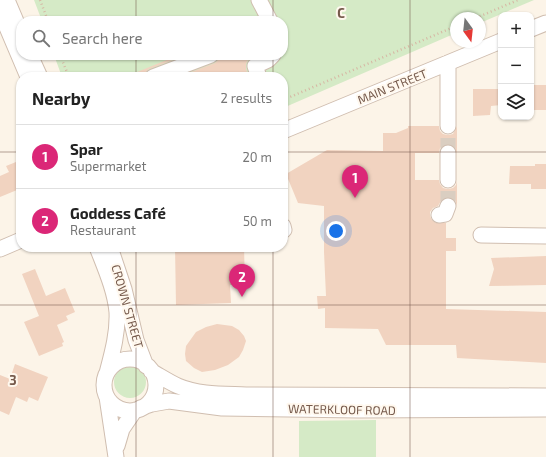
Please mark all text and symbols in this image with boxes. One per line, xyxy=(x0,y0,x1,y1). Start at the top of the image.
text: C xyxy=(337,5,345,21)
north arrow xyxy=(450,12,486,48)
map controls xyxy=(498,12,534,120)
button: + xyxy=(498,12,534,48)
search box xyxy=(16,16,288,60)
icon: search xyxy=(30,27,52,49)
text: Search here xyxy=(62,29,143,47)
button: − xyxy=(498,48,534,84)
street label: MAIN STREET xyxy=(355,66,429,106)
button: layers xyxy=(498,84,534,120)
text: Nearby xyxy=(32,88,90,108)
text: 2 results xyxy=(220,90,272,106)
text: Spar xyxy=(70,140,103,158)
text: 1 xyxy=(42,149,48,165)
text: 20 m xyxy=(243,149,272,165)
text: Supermarket xyxy=(70,158,147,174)
pin: 1 xyxy=(342,165,368,198)
text: Goddess Café xyxy=(70,204,166,222)
text: 2 xyxy=(41,213,49,229)
text: 50 m xyxy=(243,213,272,229)
your location xyxy=(326,221,346,241)
text: Restaurant xyxy=(70,222,136,238)
street label: CROWN STREET xyxy=(109,263,147,349)
pin: 2 xyxy=(229,264,255,297)
text: 3 xyxy=(9,372,17,388)
street label: WATERKLOOF ROAD xyxy=(288,401,396,417)

